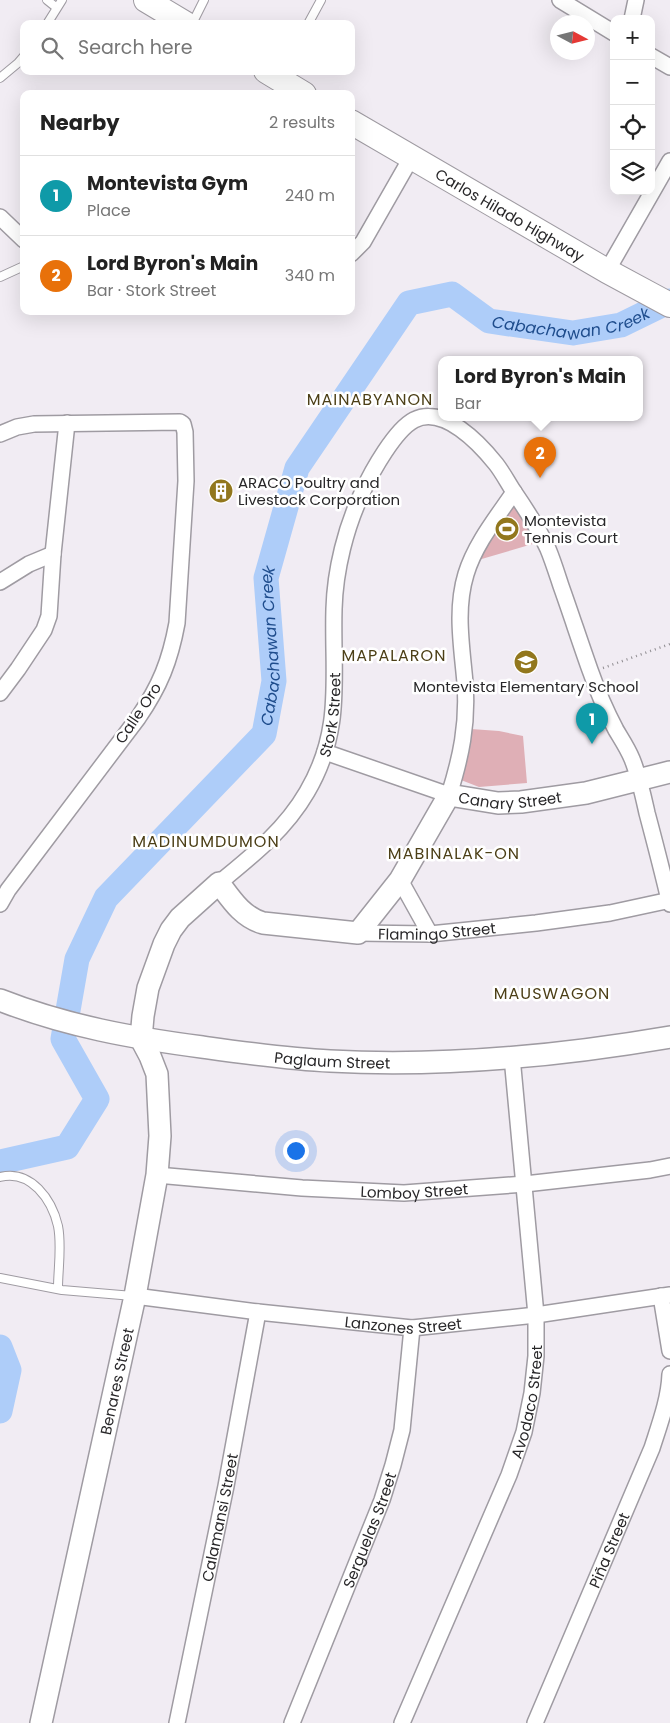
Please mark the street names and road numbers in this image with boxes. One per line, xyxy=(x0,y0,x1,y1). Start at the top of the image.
street label: Carlos Hilado Highway xyxy=(432,163,589,266)
street label: Stork Street xyxy=(313,673,345,760)
street label: Calle Oro xyxy=(110,678,166,748)
street label: Canary Street xyxy=(457,786,563,814)
street label: Flamingo Street xyxy=(378,917,497,945)
street label: Paglaum Street xyxy=(273,1046,390,1073)
street label: Lomboy Street xyxy=(360,1178,469,1204)
street label: Lanzones Street xyxy=(344,1311,463,1339)
street label: Benares Street xyxy=(94,1326,138,1437)
street label: Avodaco Street xyxy=(505,1345,547,1461)
street label: Calamansi Street xyxy=(196,1451,242,1583)
street label: Serguelas Street xyxy=(337,1469,401,1591)
street label: Piña Street xyxy=(583,1509,634,1591)

